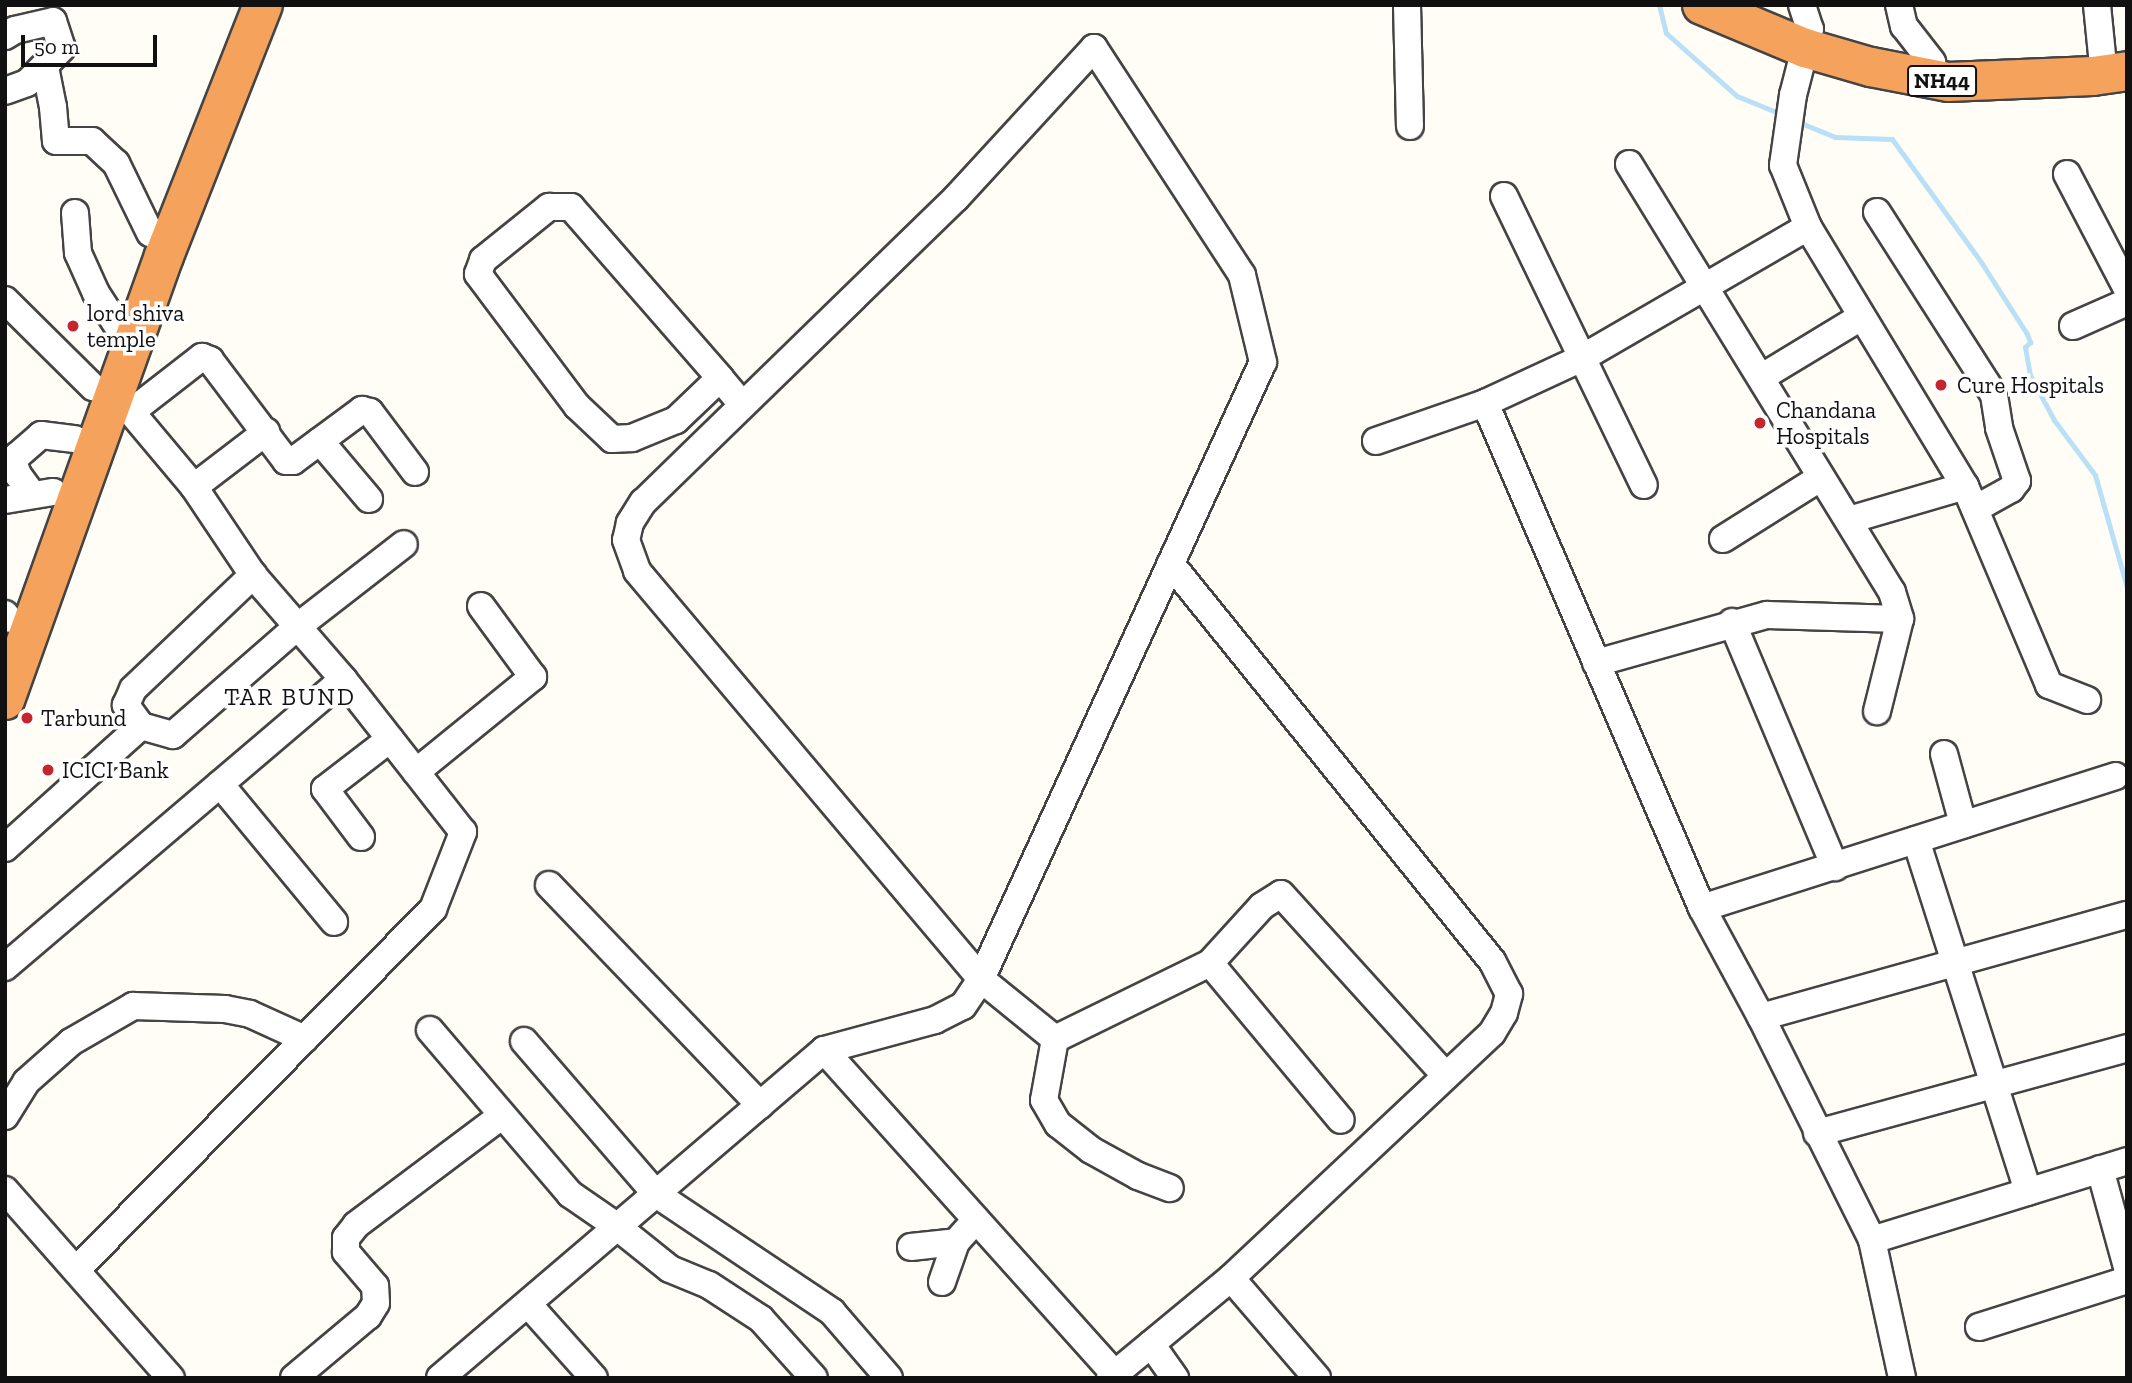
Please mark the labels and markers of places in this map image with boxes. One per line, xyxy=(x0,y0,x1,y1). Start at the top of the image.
place label: lord shiva temple xyxy=(87,299,184,353)
marker: lord shiva temple xyxy=(65,318,81,334)
place label: Cure Hospitals xyxy=(1957,371,2104,399)
marker: Cure Hospitals xyxy=(1931,375,1951,395)
place label: Chandana Hospitals xyxy=(1776,396,1876,450)
marker: Chandana Hospitals xyxy=(1750,413,1770,433)
place label: Tarbund xyxy=(41,704,126,732)
marker: Tarbund xyxy=(19,710,35,726)
place label: ICICI Bank xyxy=(62,756,169,784)
marker: ICICI Bank xyxy=(40,762,56,778)

